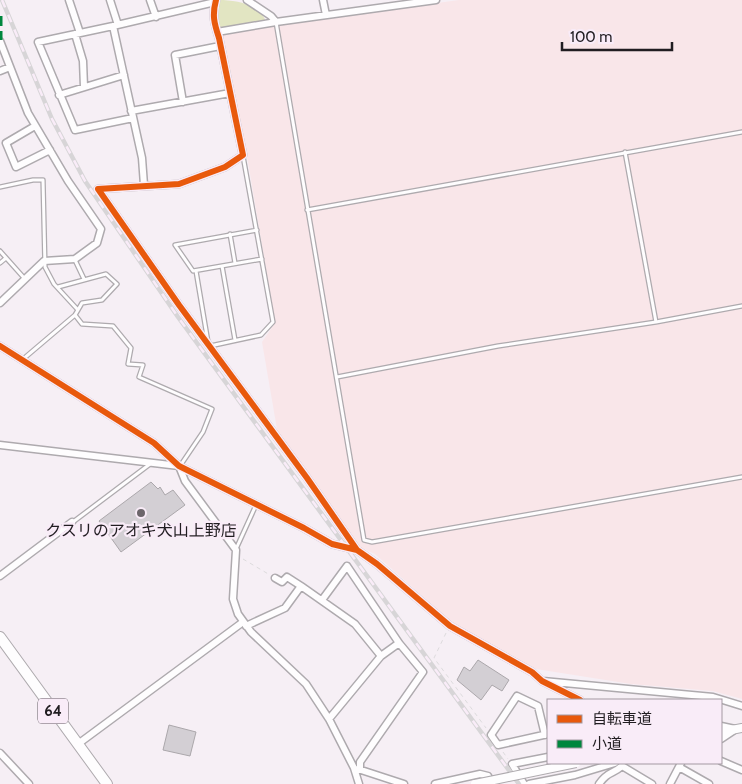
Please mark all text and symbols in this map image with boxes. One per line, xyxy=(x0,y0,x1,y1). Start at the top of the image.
scale bar xyxy=(562,20,672,52)
text: 100 m xyxy=(570,28,612,46)
marker: クスリのアオキ犬山上野店 xyxy=(135,507,147,519)
place label: クスリのアオキ犬山上野店 xyxy=(45,521,237,540)
road number: 64 xyxy=(38,698,68,724)
legend xyxy=(547,699,722,764)
text: 自転車道 xyxy=(592,710,652,728)
text: 小道 xyxy=(592,735,622,753)

